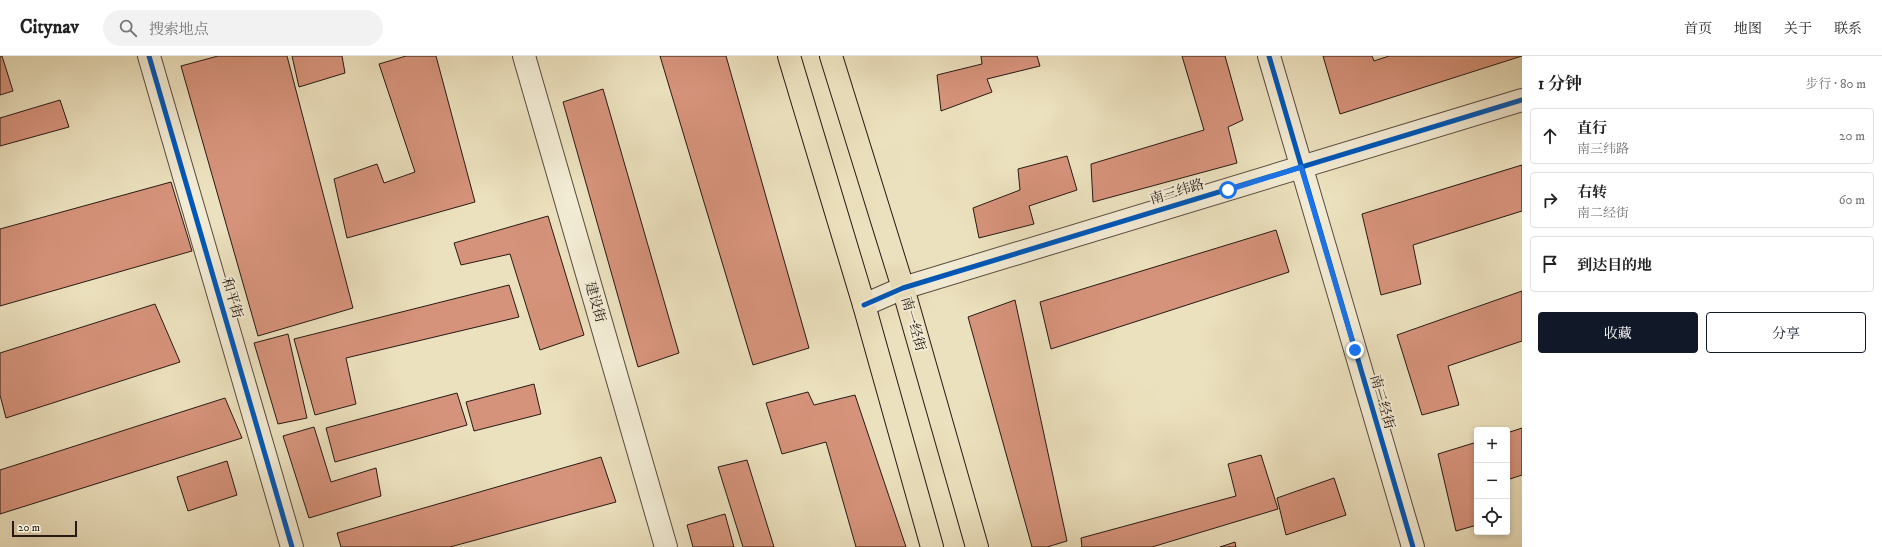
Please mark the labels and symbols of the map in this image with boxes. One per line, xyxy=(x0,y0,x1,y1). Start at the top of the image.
street label: 南三纬路 xyxy=(1148,175,1206,209)
route start xyxy=(1219,181,1237,199)
street label: 和平街 xyxy=(218,275,246,321)
street label: 建设街 xyxy=(581,279,609,325)
street label: 南一经街 xyxy=(897,295,929,353)
route end xyxy=(1346,341,1364,359)
street label: 南二经街 xyxy=(1366,373,1398,431)
scale bar xyxy=(12,519,77,538)

